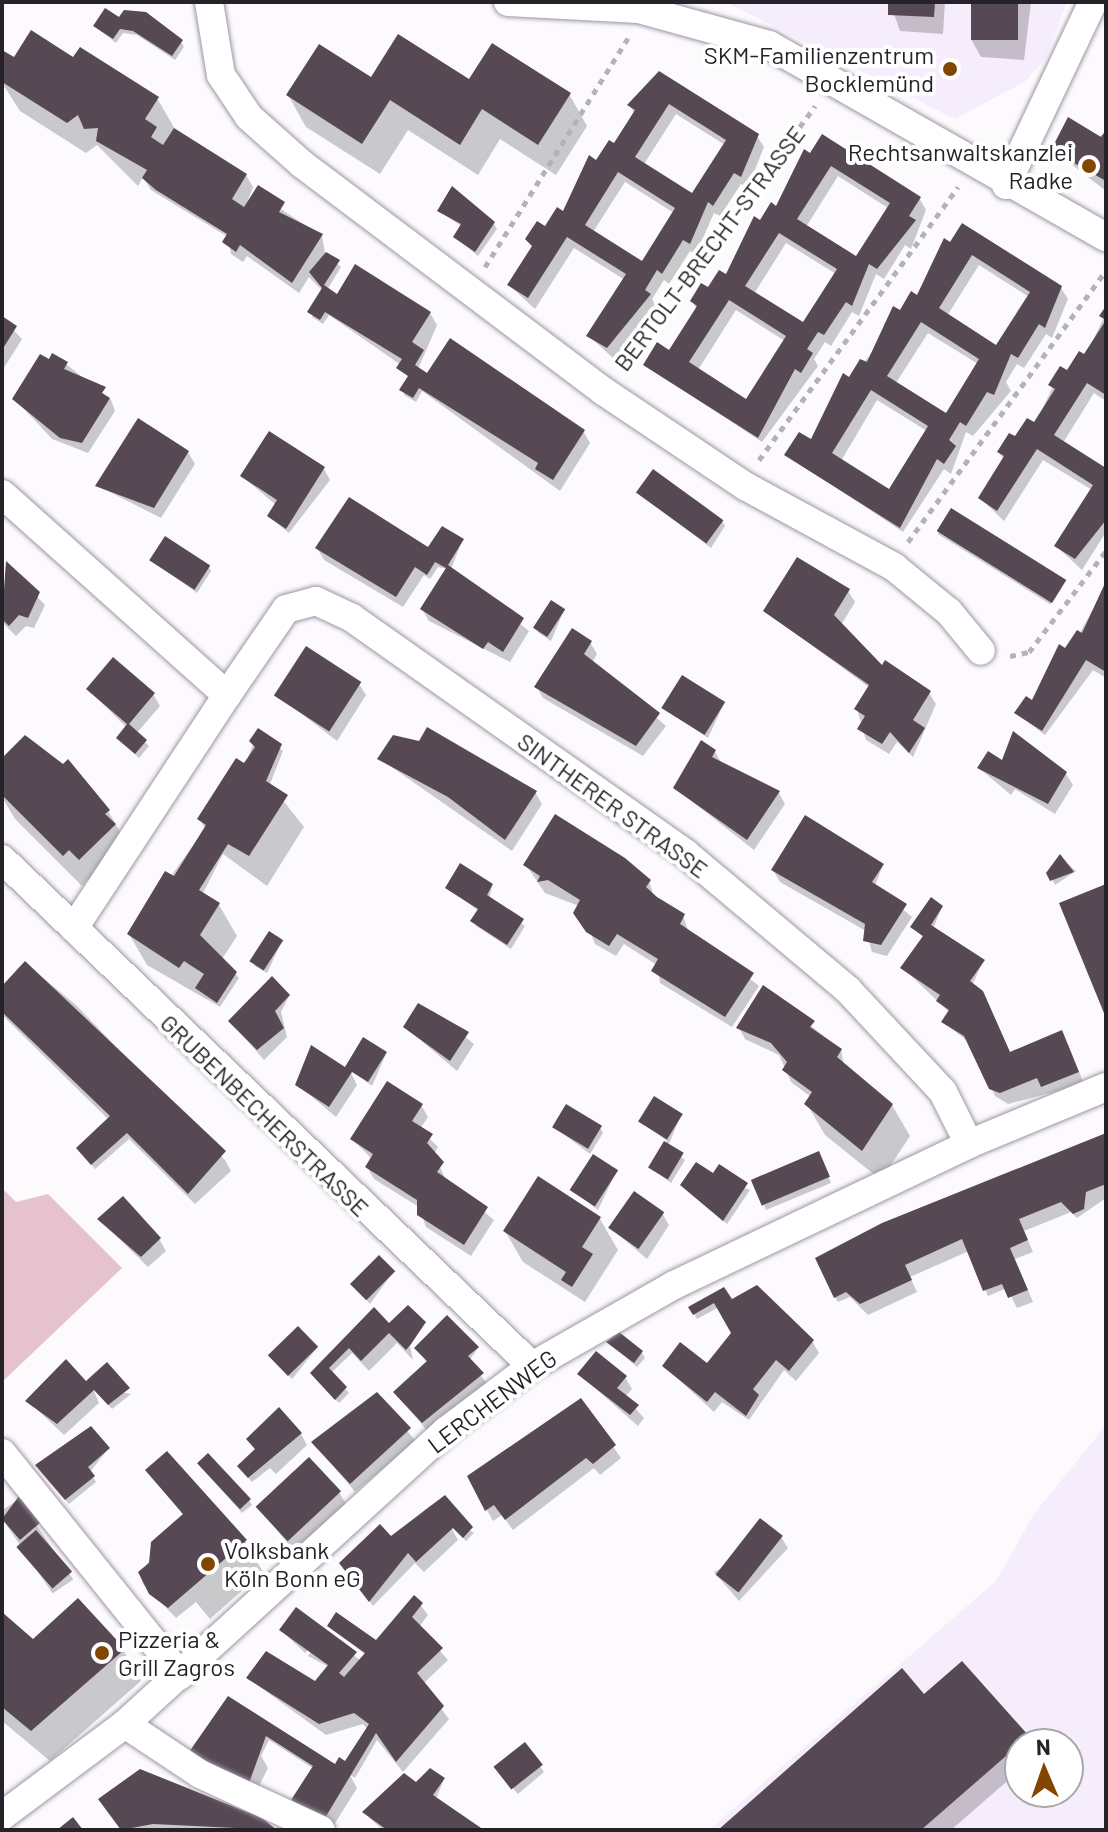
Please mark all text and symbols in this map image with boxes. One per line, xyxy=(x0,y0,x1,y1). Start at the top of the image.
place label: SKM-Familienzentrum Bocklemünd xyxy=(704,41,934,97)
marker: SKM-Familienzentrum Bocklemünd xyxy=(941,60,959,78)
street label: BERTOLT-BRECHT-STRASSE xyxy=(607,120,811,376)
place label: Rechtsanwaltskanzlei Radke xyxy=(848,138,1073,194)
marker: Rechtsanwaltskanzlei Radke xyxy=(1080,157,1098,175)
street label: SINTHERER STRASSE xyxy=(512,726,714,884)
street label: GRUBENBECHERSTRASSE xyxy=(155,1008,375,1222)
street label: LERCHENWEG xyxy=(422,1343,562,1459)
place label: Volksbank Köln Bonn eG xyxy=(224,1536,361,1592)
marker: Volksbank Köln Bonn eG xyxy=(199,1555,217,1573)
place label: Pizzeria & Grill Zagros xyxy=(118,1625,235,1681)
marker: Pizzeria & Grill Zagros xyxy=(93,1644,111,1662)
north arrow xyxy=(1004,1728,1084,1808)
text: N xyxy=(1035,1733,1051,1759)

